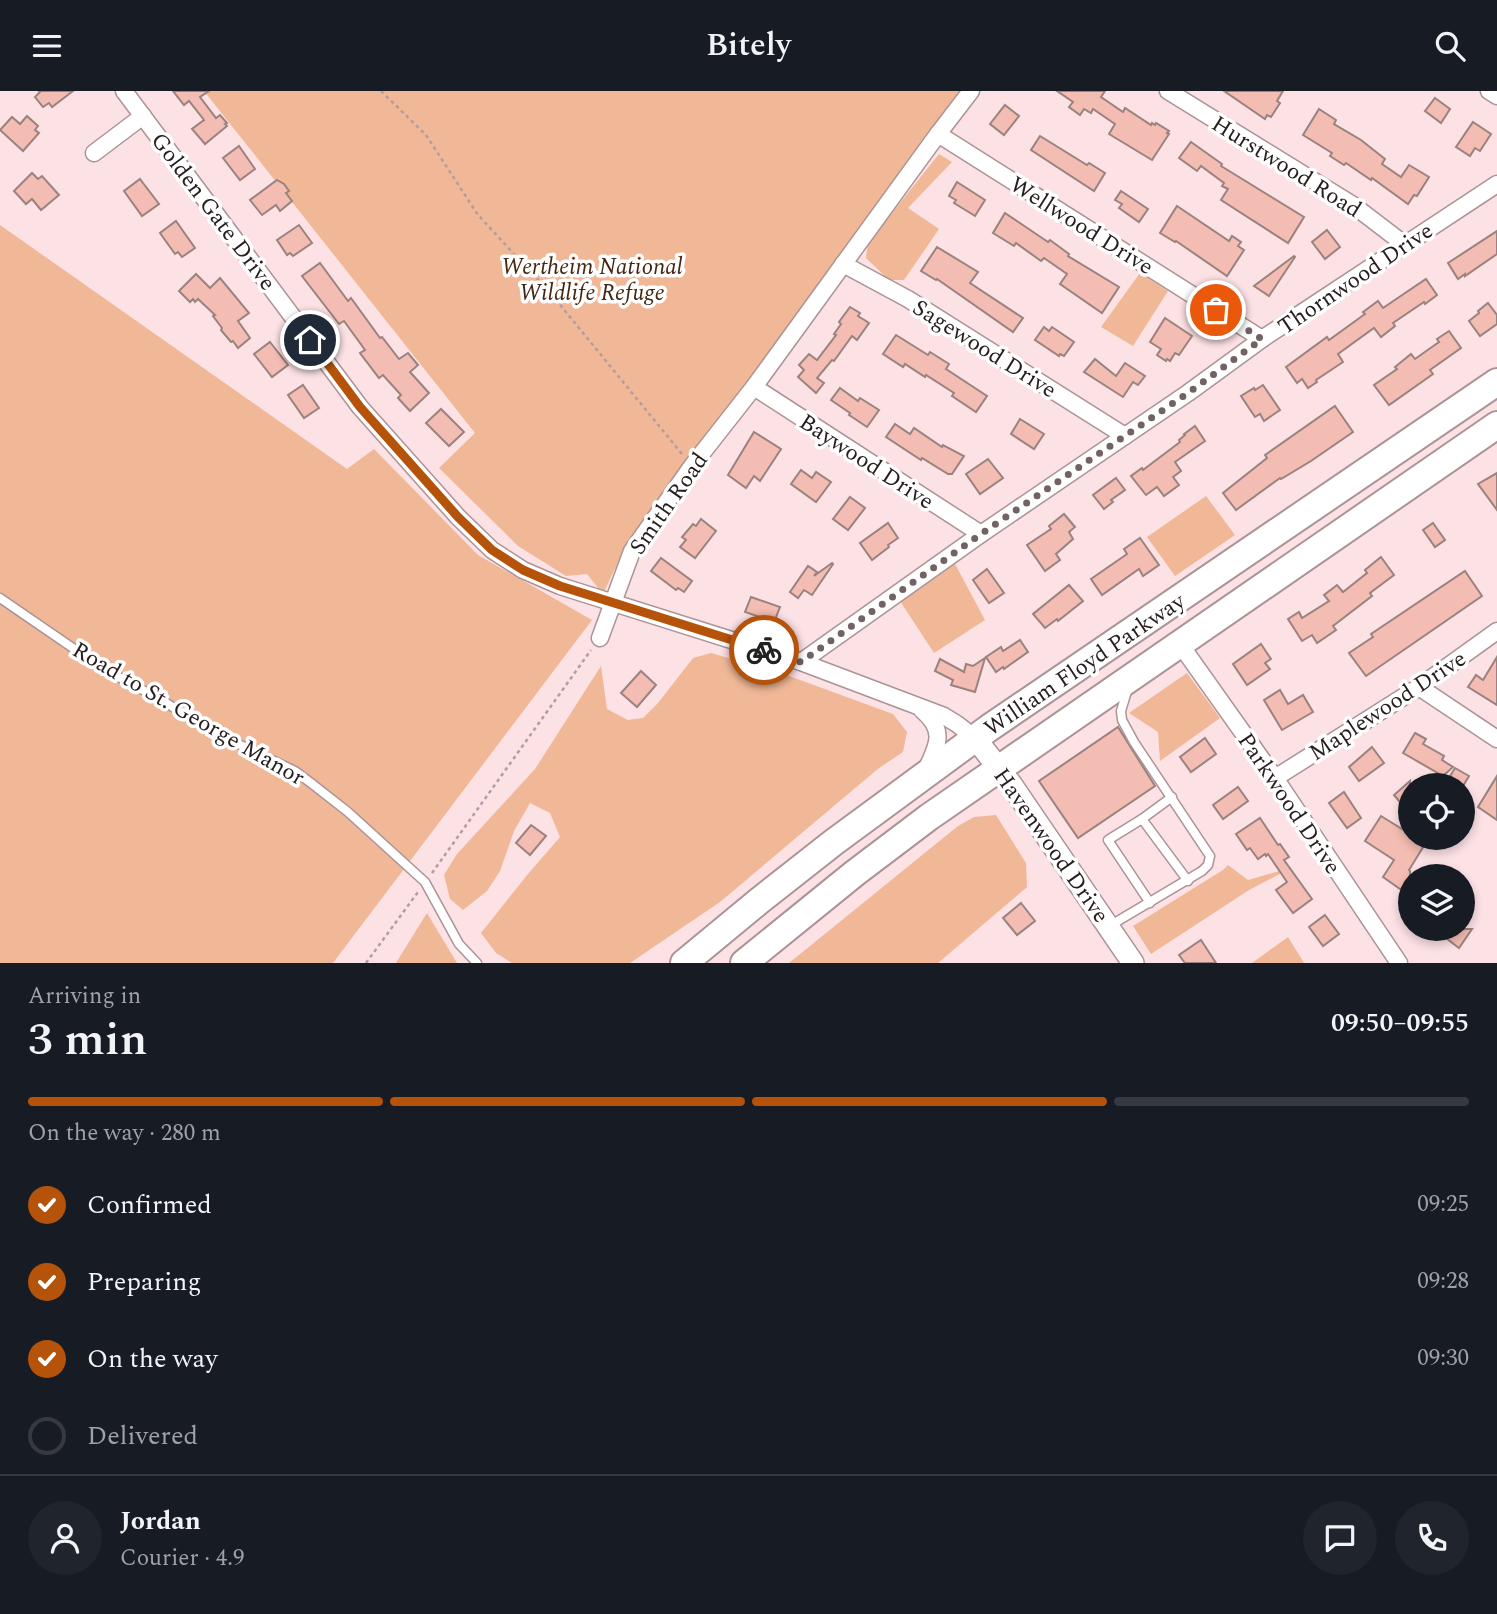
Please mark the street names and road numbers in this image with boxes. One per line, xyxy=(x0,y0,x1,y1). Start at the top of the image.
street label: Hurstwood Road xyxy=(1204,107,1368,228)
street label: Golden Gate Drive xyxy=(142,125,284,298)
street label: Wellwood Drive xyxy=(1002,168,1160,285)
street label: Thornwood Drive xyxy=(1271,214,1441,344)
street label: Sagewood Drive xyxy=(905,291,1063,408)
street label: Baywood Drive xyxy=(792,405,941,519)
street label: Smith Road xyxy=(621,445,718,562)
street label: William Floyd Parkway xyxy=(977,584,1193,746)
street label: Road to St. George Manor xyxy=(65,633,311,795)
street label: Maplewood Drive xyxy=(1302,642,1473,770)
street label: Parkwood Drive xyxy=(1228,726,1349,882)
street label: Havenwood Drive xyxy=(984,761,1117,931)

